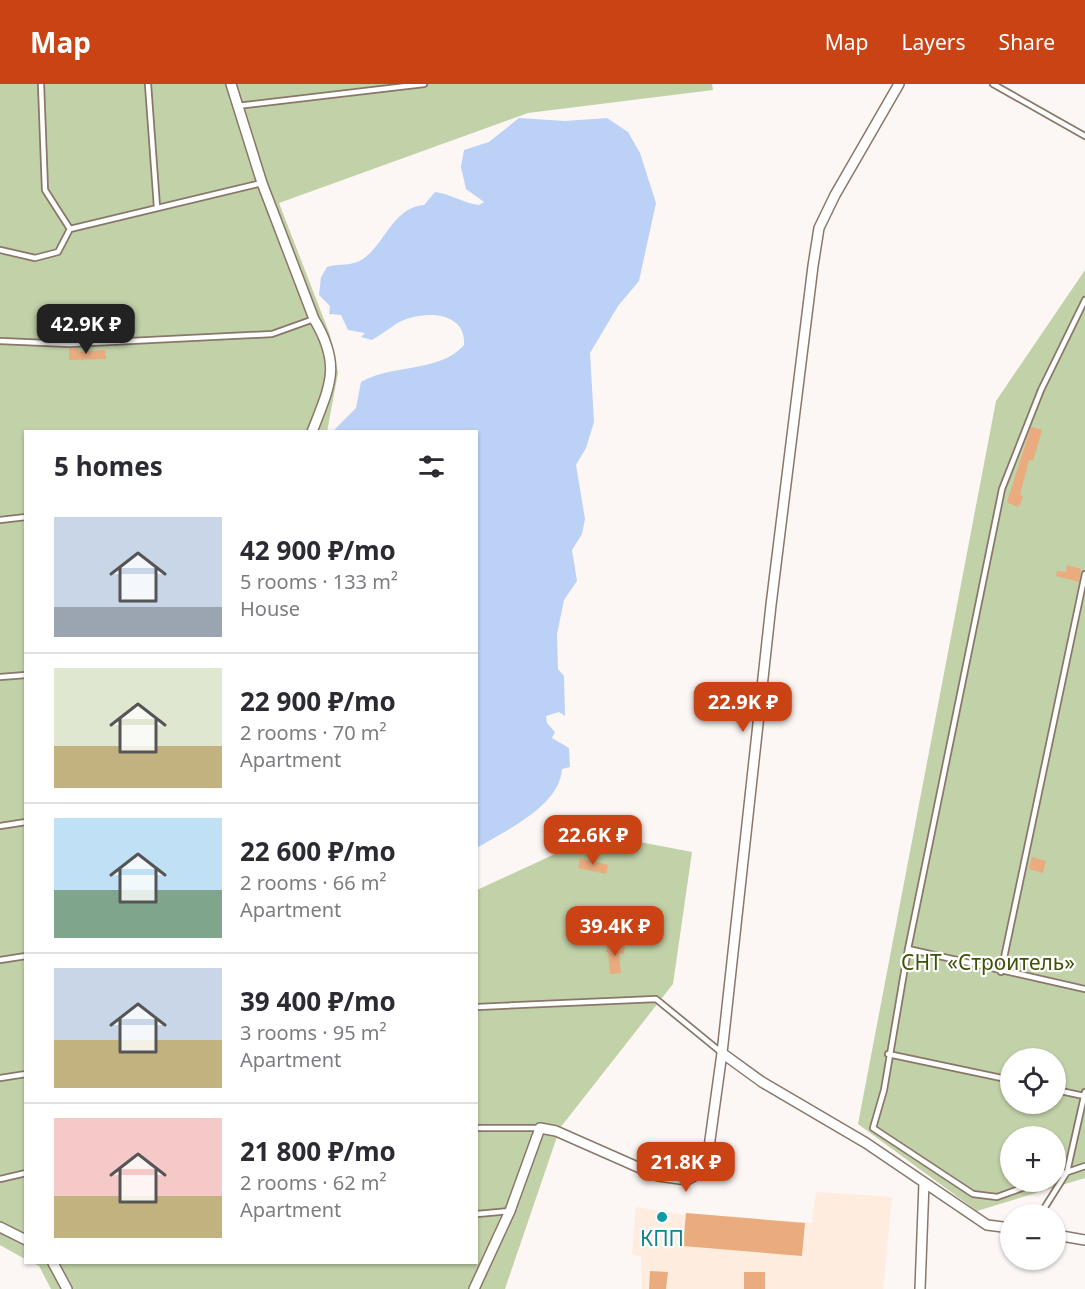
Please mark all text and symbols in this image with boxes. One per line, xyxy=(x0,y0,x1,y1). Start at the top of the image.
text: Map xyxy=(30,23,91,61)
text: Map xyxy=(825,28,869,56)
text: Layers xyxy=(902,28,966,56)
text: Share xyxy=(999,28,1055,56)
pin: 42.9K ₽ xyxy=(31,304,141,355)
text: 42.9K ₽ xyxy=(51,310,121,337)
text: 5 homes xyxy=(54,448,163,484)
icon: filters xyxy=(415,450,448,483)
text: 42 900 ₽/mo xyxy=(240,532,396,568)
icon: home xyxy=(102,541,174,613)
text: 5 rooms · 133 m² xyxy=(240,568,398,595)
text: House xyxy=(240,595,300,622)
pin: 22.9K ₽ xyxy=(688,682,798,733)
text: 22 900 ₽/mo xyxy=(240,683,396,719)
text: 22.9K ₽ xyxy=(708,688,778,715)
icon: home xyxy=(102,692,174,764)
text: 2 rooms · 70 m² xyxy=(240,719,387,746)
text: Apartment xyxy=(240,746,341,773)
pin: 22.6K ₽ xyxy=(538,815,648,866)
text: 22.6K ₽ xyxy=(558,821,628,848)
text: 22 600 ₽/mo xyxy=(240,833,396,869)
icon: home xyxy=(102,842,174,914)
text: 2 rooms · 66 m² xyxy=(240,869,387,896)
text: Apartment xyxy=(240,896,341,923)
pin: 39.4K ₽ xyxy=(560,906,670,957)
text: 39.4K ₽ xyxy=(580,912,650,939)
park label: СНТ «Строитель» xyxy=(901,948,1075,976)
text: 39 400 ₽/mo xyxy=(240,983,396,1019)
icon: home xyxy=(102,992,174,1064)
text: 3 rooms · 95 m² xyxy=(240,1019,387,1046)
text: Apartment xyxy=(240,1046,341,1073)
map controls xyxy=(1000,1048,1066,1270)
button: locate xyxy=(1000,1048,1066,1114)
button: + xyxy=(1000,1126,1066,1192)
text: 21 800 ₽/mo xyxy=(240,1133,396,1169)
icon: home xyxy=(102,1142,174,1214)
pin: 21.8K ₽ xyxy=(631,1142,741,1193)
text: 21.8K ₽ xyxy=(651,1148,721,1175)
text: 2 rooms · 62 m² xyxy=(240,1169,387,1196)
text: Apartment xyxy=(240,1196,341,1223)
button: − xyxy=(1000,1204,1066,1270)
marker: КПП xyxy=(655,1210,669,1224)
place label: КПП xyxy=(640,1224,684,1252)

